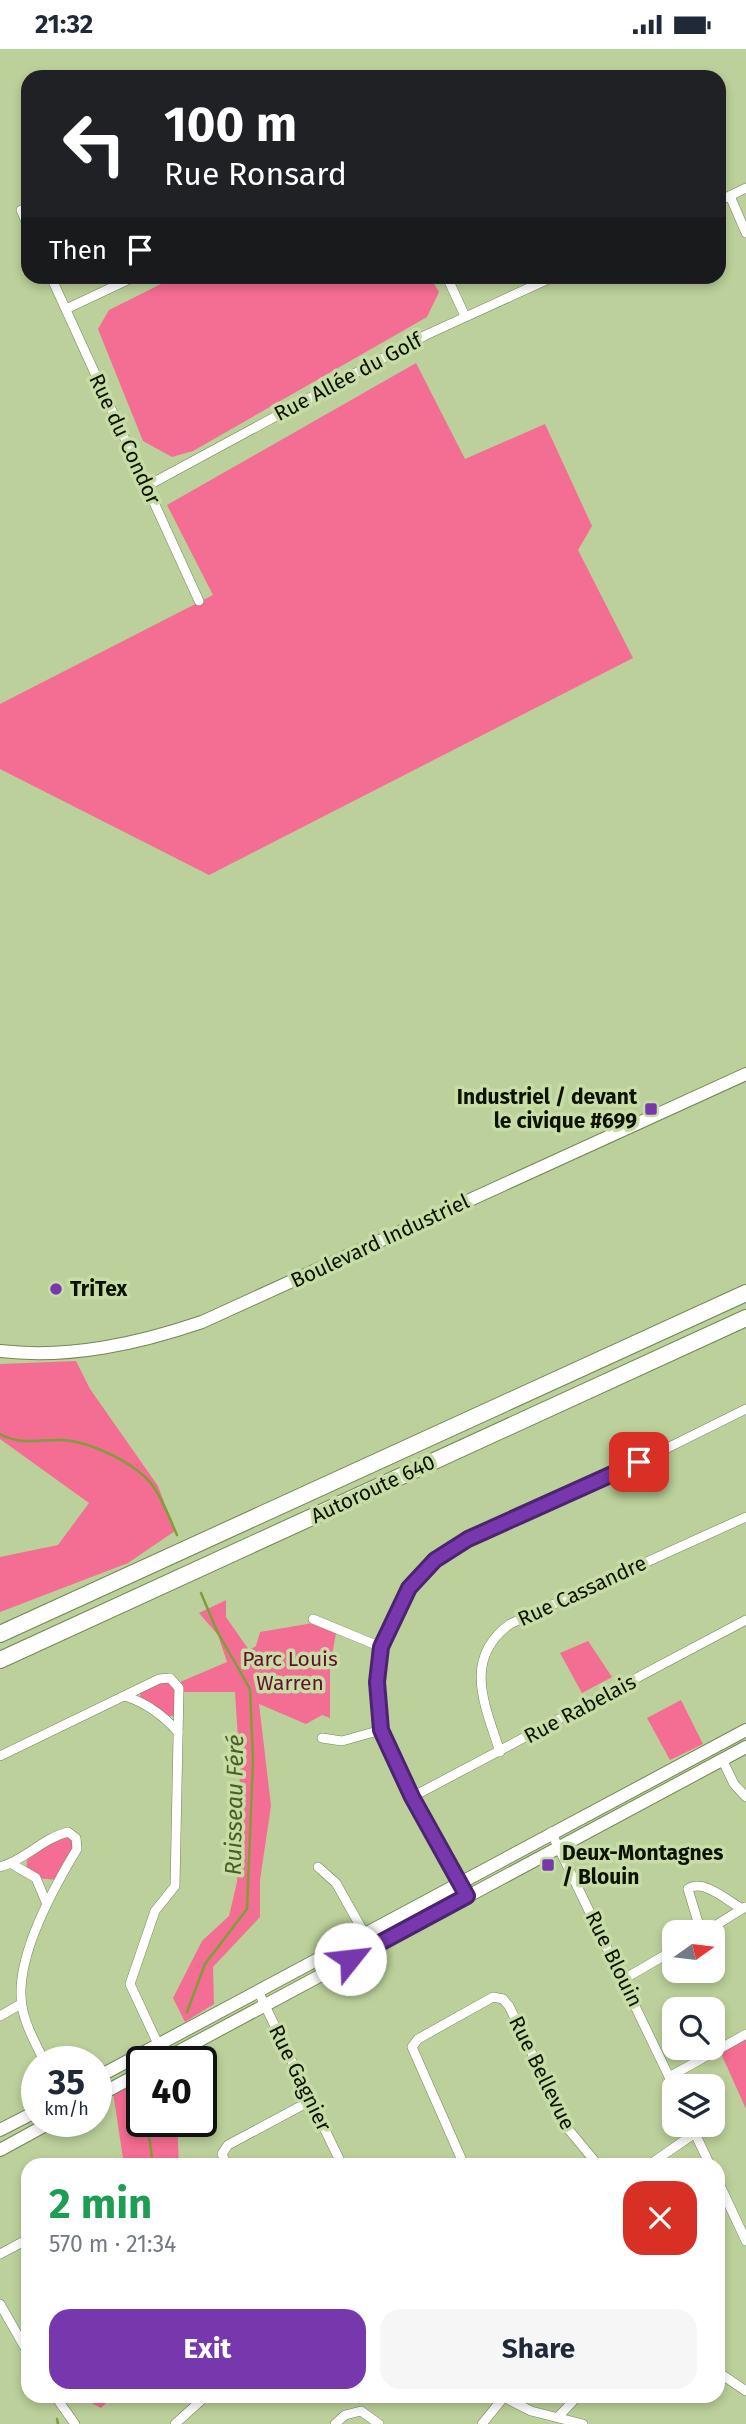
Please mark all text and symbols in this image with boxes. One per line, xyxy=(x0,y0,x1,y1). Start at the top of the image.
text: 21:32 xyxy=(35,9,93,40)
text: 100 m xyxy=(164,95,297,154)
icon: left xyxy=(49,98,140,189)
text: Rue Ronsard xyxy=(164,155,347,193)
icon: arrive xyxy=(121,231,159,269)
text: Then xyxy=(49,235,107,266)
street label: Rue Allée du Golf xyxy=(270,326,428,427)
street label: Rue du Condor xyxy=(83,370,167,508)
place label: Industriel / devant le civique #699 xyxy=(457,1084,638,1134)
marker: Industriel / devant le civique #699 xyxy=(643,1101,659,1117)
street label: Boulevard Industriel xyxy=(287,1188,473,1294)
place label: TriTex xyxy=(70,1276,128,1302)
marker: TriTex xyxy=(48,1281,64,1297)
pin xyxy=(609,1432,669,1492)
icon: arrive xyxy=(620,1443,658,1481)
street label: Autoroute 640 xyxy=(307,1449,439,1529)
street label: Rue Cassandre xyxy=(513,1550,651,1632)
park label: Parc Louis Warren xyxy=(242,1646,338,1696)
street label: Rue Rabelais xyxy=(520,1669,641,1749)
water label: Ruisseau Féré xyxy=(219,1734,249,1876)
place label: Deux-Montagnes / Blouin xyxy=(562,1840,723,1890)
marker: Deux-Montagnes / Blouin xyxy=(540,1857,556,1873)
street label: Rue Blouin xyxy=(580,1907,648,2011)
north arrow xyxy=(662,1920,724,1983)
map controls xyxy=(662,1920,725,2137)
position arrow xyxy=(313,1922,387,1996)
button: search xyxy=(662,1997,725,2060)
street label: Rue Bellevue xyxy=(503,2012,581,2134)
street label: Rue Gagnier xyxy=(263,2021,337,2135)
speed limit sign: 40 xyxy=(126,2046,217,2137)
text: 35 xyxy=(48,2061,85,2103)
button: layers xyxy=(662,2074,725,2137)
text: km/h xyxy=(44,2098,89,2120)
text: 2 min xyxy=(49,2179,152,2229)
button: close xyxy=(623,2181,697,2255)
text: 570 m · 21:34 xyxy=(49,2230,176,2258)
button: Exit xyxy=(49,2309,366,2389)
button: Share xyxy=(380,2309,697,2389)

